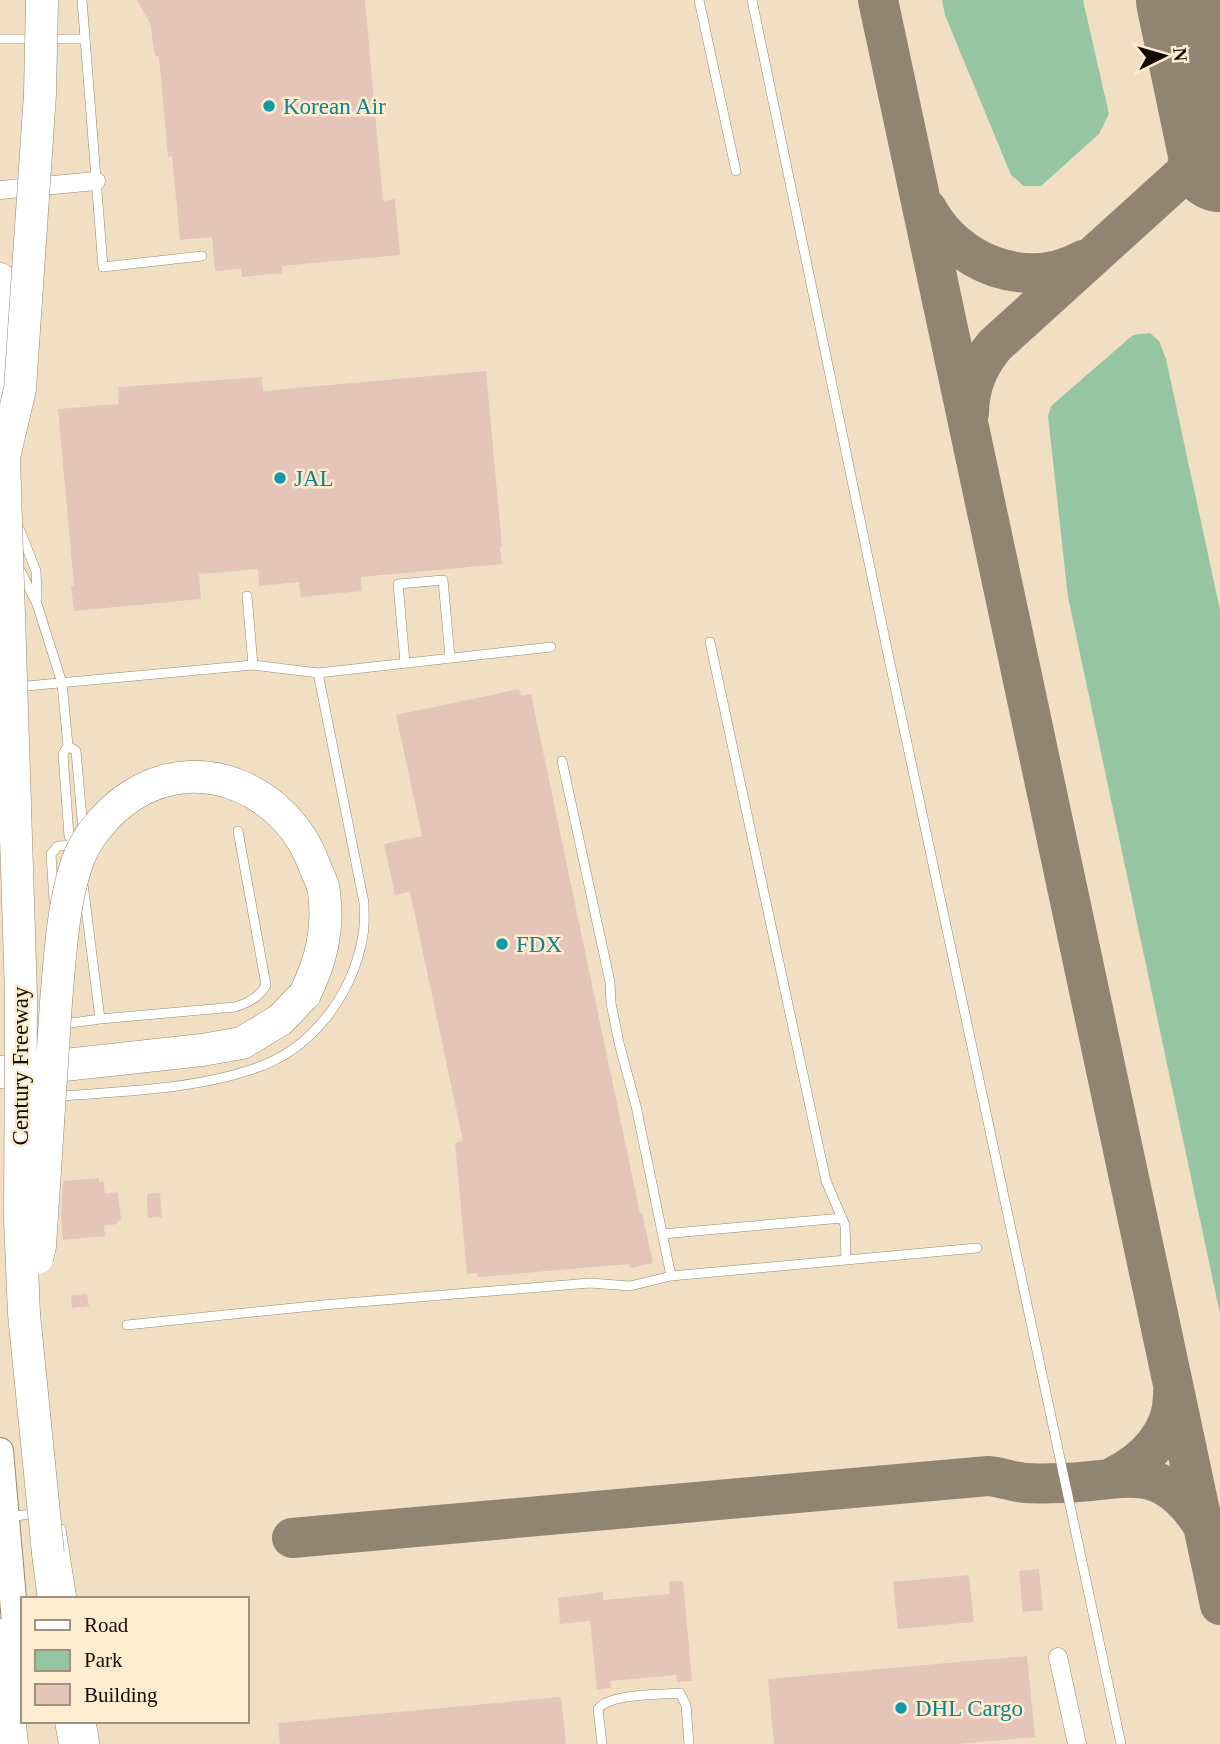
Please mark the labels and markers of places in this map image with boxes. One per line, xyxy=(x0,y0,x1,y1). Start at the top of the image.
place label: Korean Air xyxy=(283,94,386,119)
marker: Korean Air xyxy=(261,98,277,114)
place label: JAL xyxy=(294,466,334,491)
marker: JAL xyxy=(272,470,288,486)
place label: FDX xyxy=(516,932,562,957)
marker: FDX xyxy=(494,936,510,952)
place label: DHL Cargo xyxy=(915,1696,1023,1721)
marker: DHL Cargo xyxy=(893,1700,909,1716)

